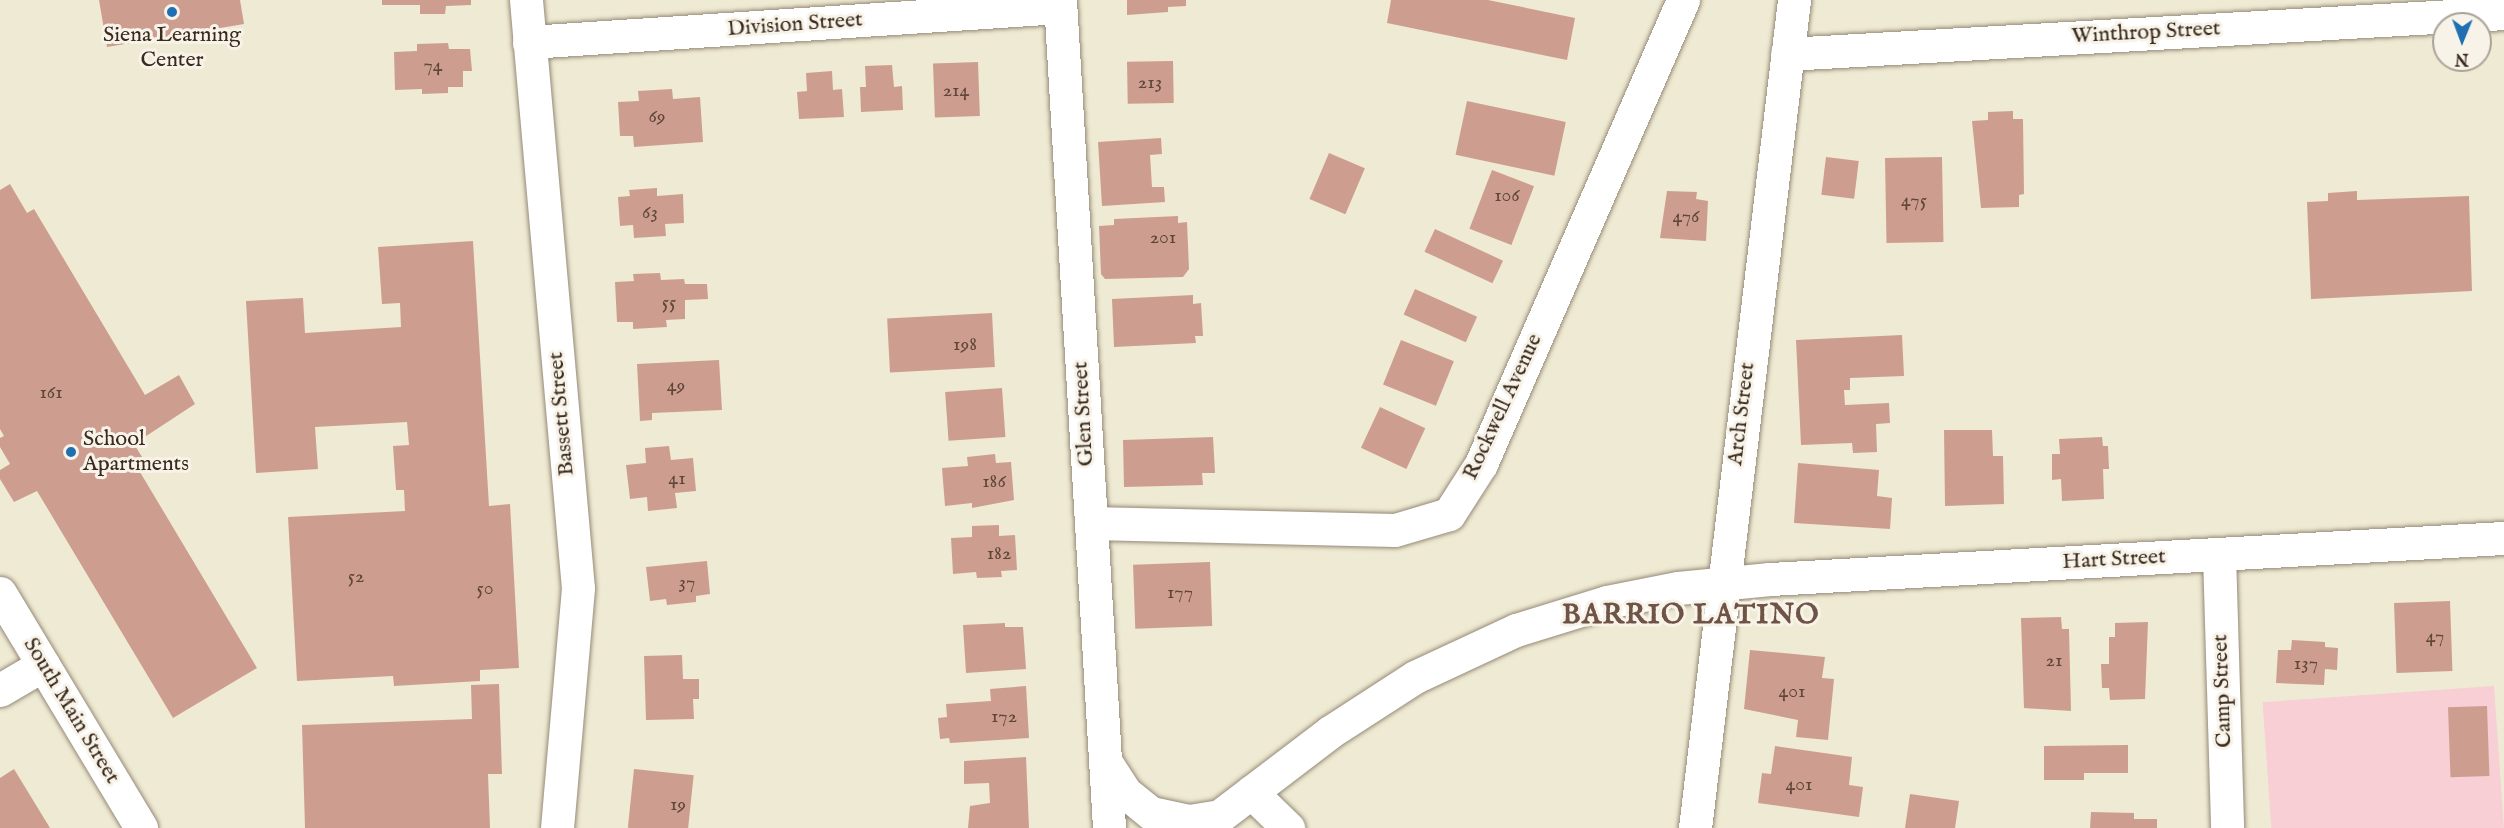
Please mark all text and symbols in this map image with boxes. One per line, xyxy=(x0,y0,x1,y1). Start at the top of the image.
marker: Siena Learning Center xyxy=(165,5,179,19)
street label: Division Street xyxy=(726,7,864,43)
north arrow xyxy=(2432,12,2492,72)
street label: Winthrop Street xyxy=(2071,16,2221,50)
place label: Siena Learning Center xyxy=(103,22,241,74)
text: N xyxy=(2455,48,2469,68)
house number: 74 xyxy=(423,53,443,77)
house number: 213 xyxy=(1138,70,1162,94)
house number: 214 xyxy=(943,78,969,102)
house number: 69 xyxy=(648,104,666,128)
house number: 106 xyxy=(1494,183,1520,207)
house number: 475 xyxy=(1901,188,1927,212)
house number: 63 xyxy=(642,200,658,224)
house number: 476 xyxy=(1673,204,1699,228)
house number: 201 xyxy=(1150,225,1176,249)
house number: 55 xyxy=(662,290,676,314)
street label: Rockwell Avenue xyxy=(1458,330,1548,484)
house number: 198 xyxy=(953,332,977,356)
street label: Bassett Street xyxy=(543,351,581,477)
street label: Glen Street xyxy=(1068,361,1100,467)
street label: Arch Street xyxy=(1723,361,1761,467)
house number: 49 xyxy=(667,373,685,397)
house number: 161 xyxy=(39,380,63,404)
place label: School Apartments xyxy=(83,426,189,478)
marker: School Apartments xyxy=(64,445,78,459)
house number: 41 xyxy=(668,466,686,490)
house number: 186 xyxy=(982,469,1006,493)
house number: 182 xyxy=(987,541,1011,565)
street label: Hart Street xyxy=(2062,544,2166,576)
house number: 52 xyxy=(348,564,364,588)
house number: 37 xyxy=(679,570,695,594)
house number: 50 xyxy=(477,576,493,600)
house number: 177 xyxy=(1167,580,1193,604)
district label: BARRIO LATINO xyxy=(1562,599,1820,633)
house number: 47 xyxy=(2426,624,2444,648)
street label: South Main Street xyxy=(17,633,125,789)
street label: Camp Street xyxy=(2208,634,2238,748)
house number: 21 xyxy=(2046,648,2062,672)
house number: 137 xyxy=(2294,651,2318,675)
house number: 401 xyxy=(1779,679,1805,703)
house number: 172 xyxy=(991,704,1017,728)
house number: 401 xyxy=(1786,772,1812,796)
house number: 19 xyxy=(670,792,686,816)

